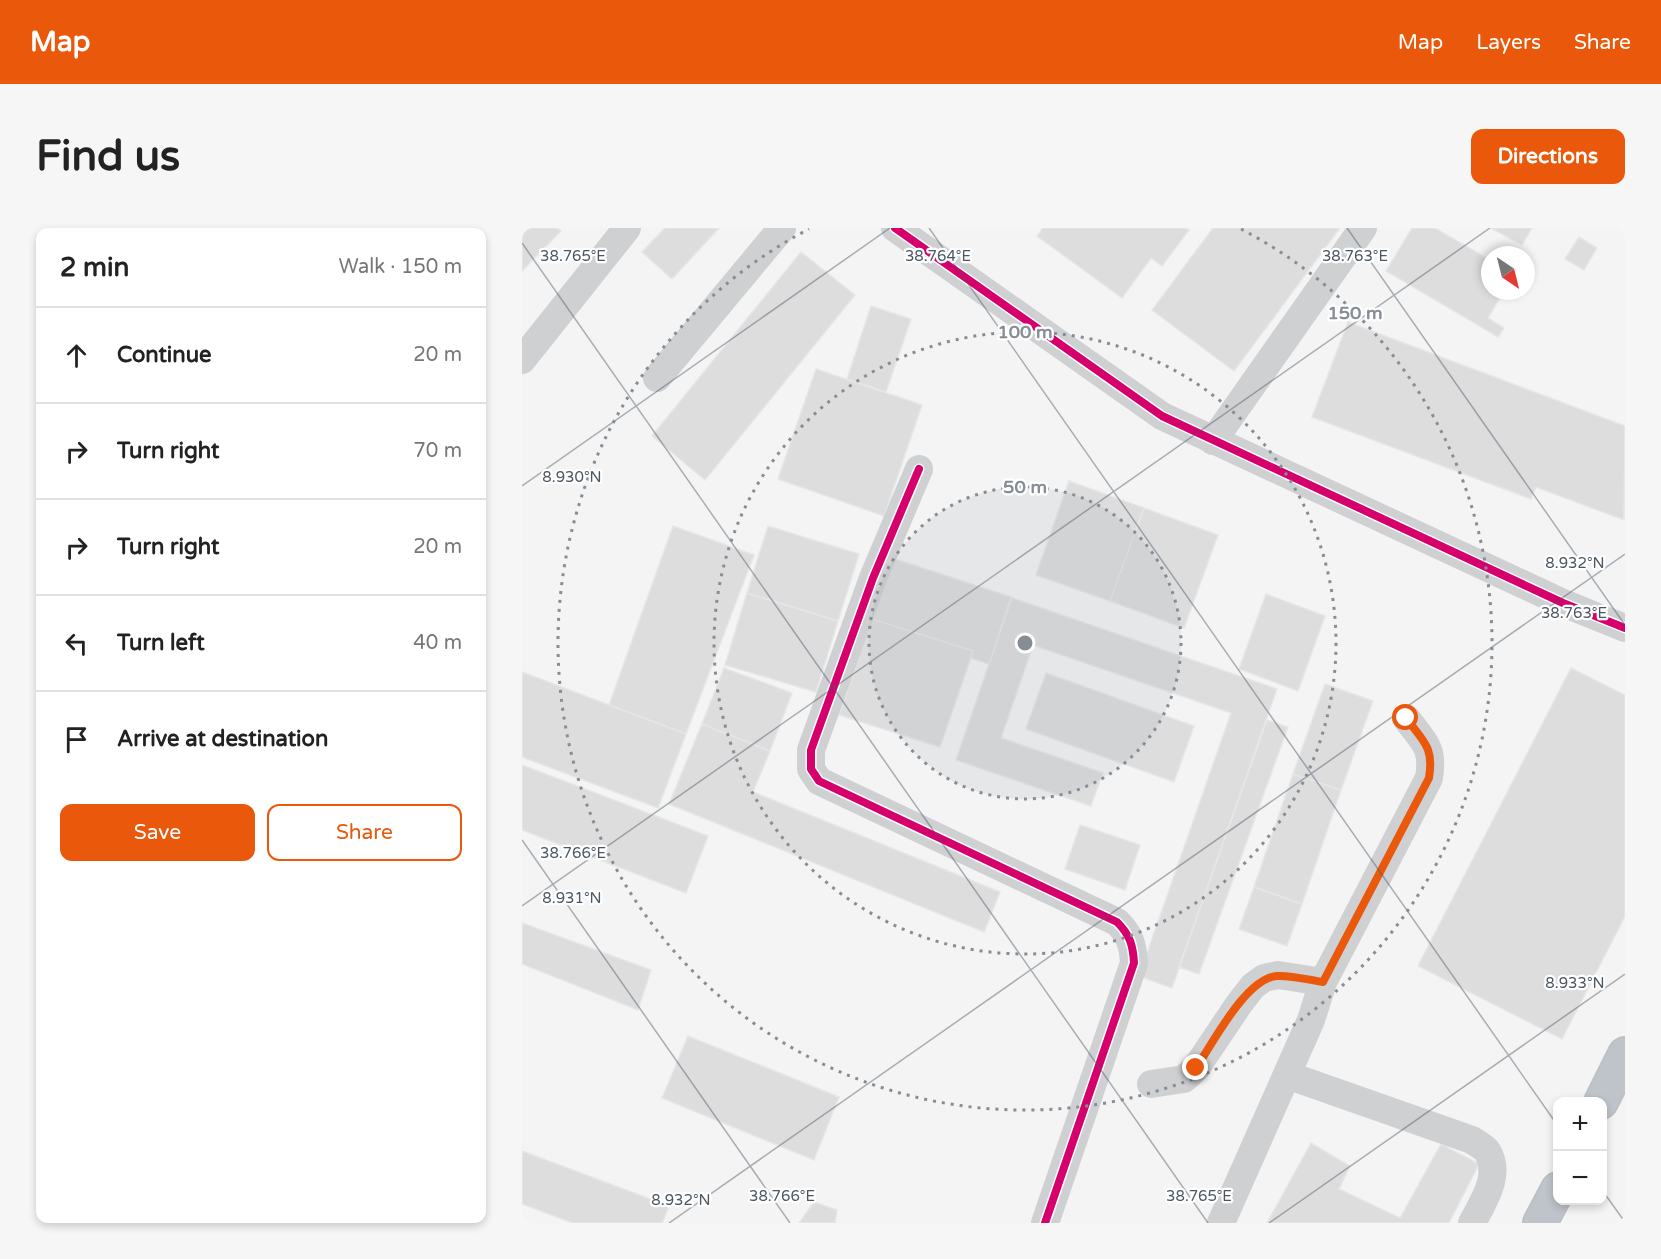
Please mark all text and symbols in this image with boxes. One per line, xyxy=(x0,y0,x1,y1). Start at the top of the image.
text: Map xyxy=(30,25,90,59)
text: Map xyxy=(1398,30,1443,55)
text: Layers xyxy=(1476,30,1541,55)
text: Share xyxy=(1574,30,1631,55)
button: Directions xyxy=(1471,129,1625,184)
text: Find us xyxy=(36,131,180,182)
north arrow xyxy=(1481,246,1535,300)
text: 38.765°E xyxy=(540,247,606,265)
text: 38.764°E xyxy=(905,247,971,265)
text: 38.763°E xyxy=(1322,247,1388,265)
text: 2 min xyxy=(60,252,129,283)
text: Walk · 150 m xyxy=(339,255,462,279)
text: 150 m xyxy=(1327,302,1383,324)
text: 100 m xyxy=(997,321,1053,343)
icon: ahead xyxy=(60,339,93,372)
text: Continue xyxy=(117,342,212,368)
text: 20 m xyxy=(413,343,462,367)
icon: right xyxy=(60,435,93,468)
text: Turn right xyxy=(117,438,219,464)
text: 70 m xyxy=(413,439,462,463)
text: 8.930°N xyxy=(542,468,602,486)
text: 50 m xyxy=(1003,476,1047,498)
icon: right xyxy=(60,531,93,564)
text: Turn right xyxy=(117,534,219,560)
text: 20 m xyxy=(413,535,462,559)
text: 8.932°N xyxy=(1545,554,1605,572)
text: 38.763°E xyxy=(1541,604,1607,622)
icon: left xyxy=(60,627,93,660)
text: Turn left xyxy=(117,630,205,656)
text: 40 m xyxy=(413,631,462,655)
centre of rings xyxy=(1015,633,1035,653)
route start xyxy=(1392,704,1418,730)
icon: arrive xyxy=(60,723,93,756)
text: Arrive at destination xyxy=(117,726,328,752)
button: Save xyxy=(60,804,255,861)
button: Share xyxy=(267,804,462,861)
text: 38.766°E xyxy=(540,844,606,862)
text: 8.931°N xyxy=(542,889,602,907)
text: 8.933°N xyxy=(1545,974,1605,992)
route end xyxy=(1182,1054,1208,1080)
map controls xyxy=(1553,1097,1607,1205)
button: + xyxy=(1553,1097,1607,1151)
button: − xyxy=(1553,1151,1607,1205)
text: 38.766°E xyxy=(749,1187,815,1205)
text: 38.765°E xyxy=(1166,1187,1232,1205)
text: 8.932°N xyxy=(651,1191,711,1209)

